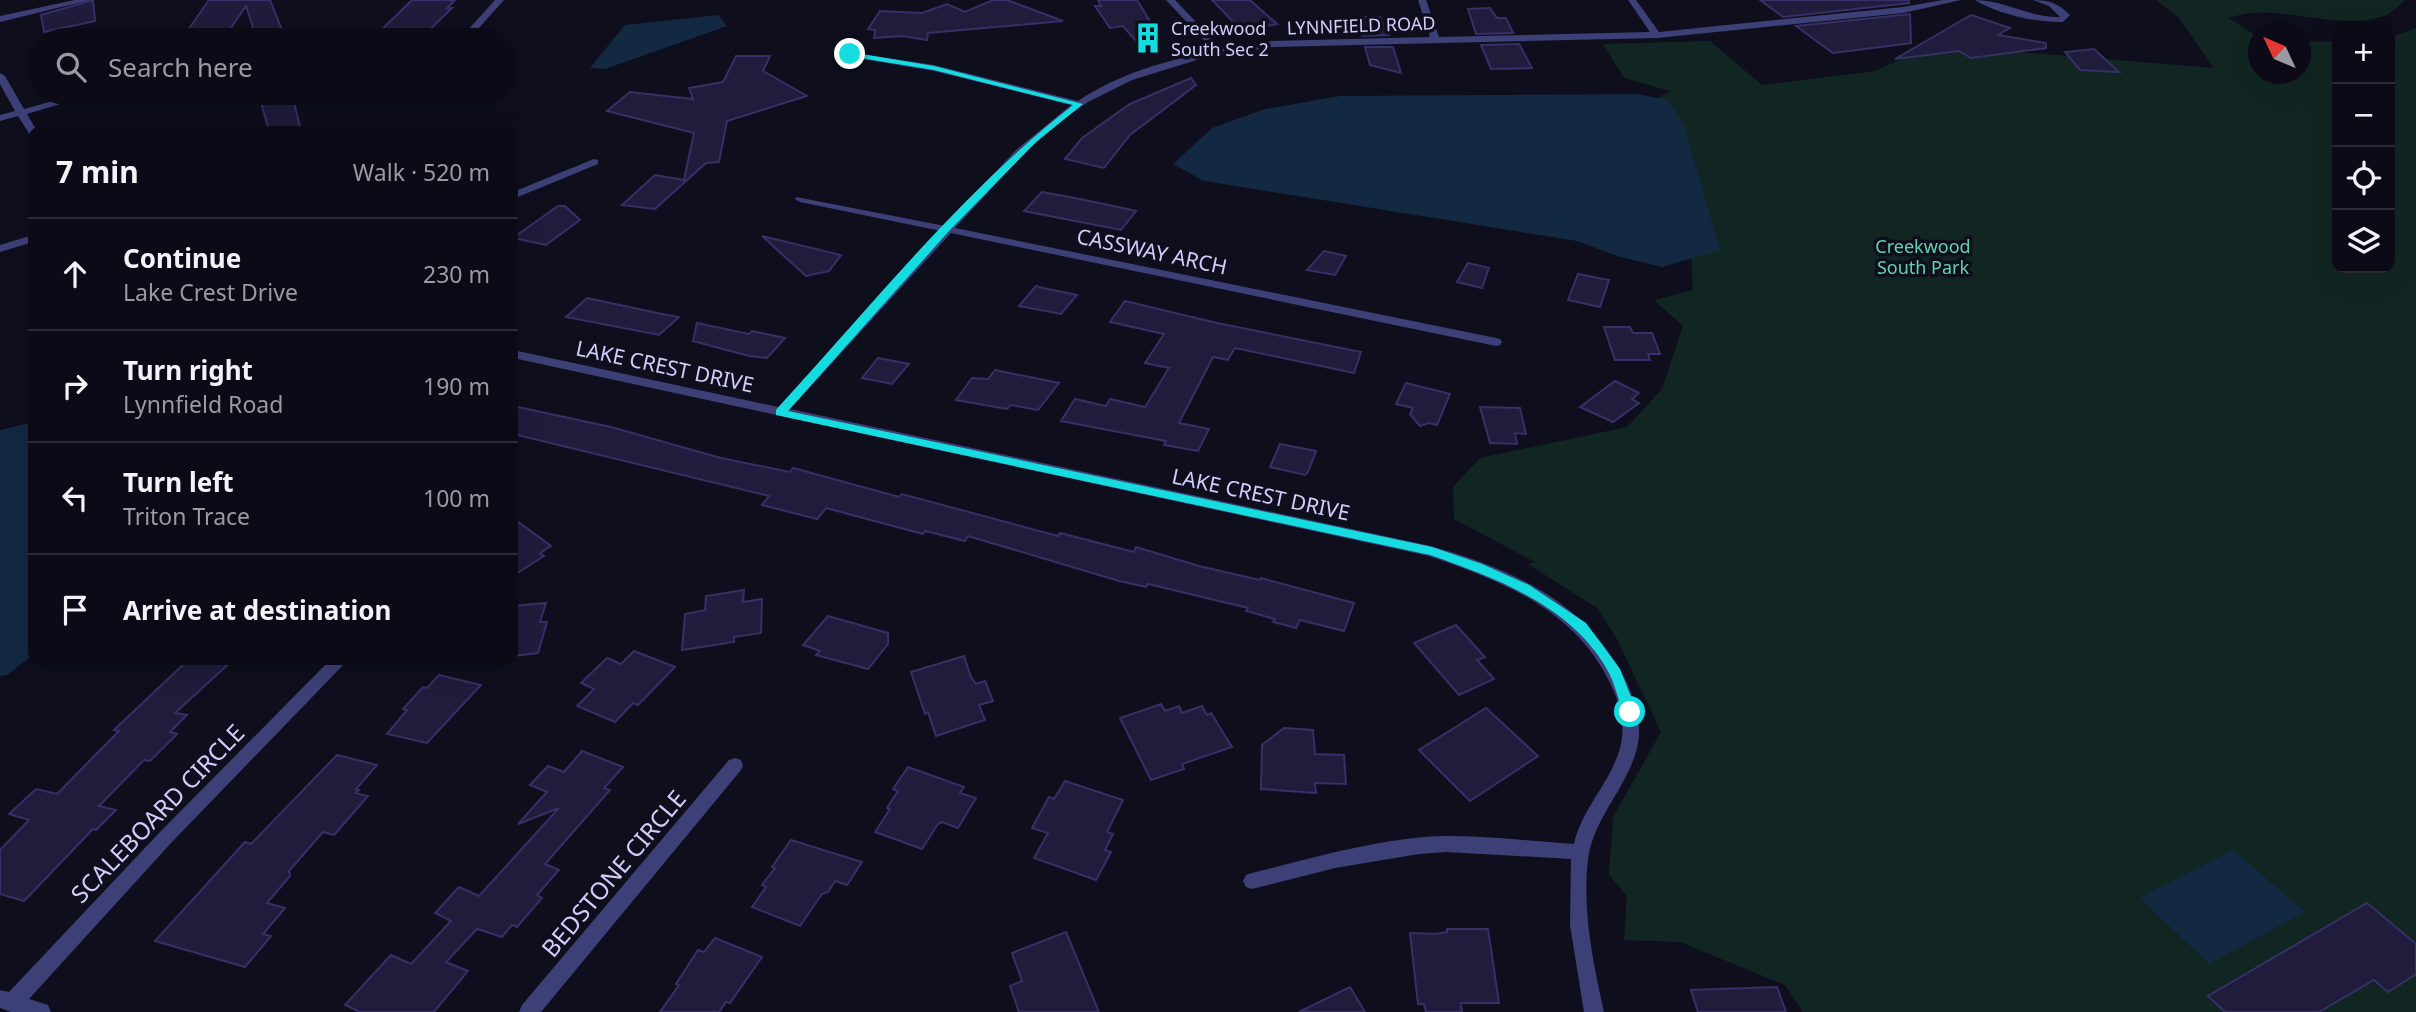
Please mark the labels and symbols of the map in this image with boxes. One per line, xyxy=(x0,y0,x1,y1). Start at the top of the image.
street label: LYNNFIELD ROAD xyxy=(1286,10,1436,40)
place label: Creekwood South Sec 2 xyxy=(1171,16,1269,61)
building icon: Creekwood South Sec 2 xyxy=(1131,21,1165,55)
north arrow xyxy=(2248,21,2311,84)
route end xyxy=(834,38,865,69)
street label: CASSWAY ARCH xyxy=(1074,221,1230,281)
park label: Creekwood South Park xyxy=(1875,234,1971,279)
street label: LAKE CREST DRIVE xyxy=(574,333,756,399)
street label: LAKE CREST DRIVE xyxy=(1170,461,1352,527)
route start xyxy=(1614,696,1645,727)
street label: SCALEBOARD CIRCLE xyxy=(63,716,251,910)
street label: BEDSTONE CIRCLE xyxy=(533,783,693,963)

